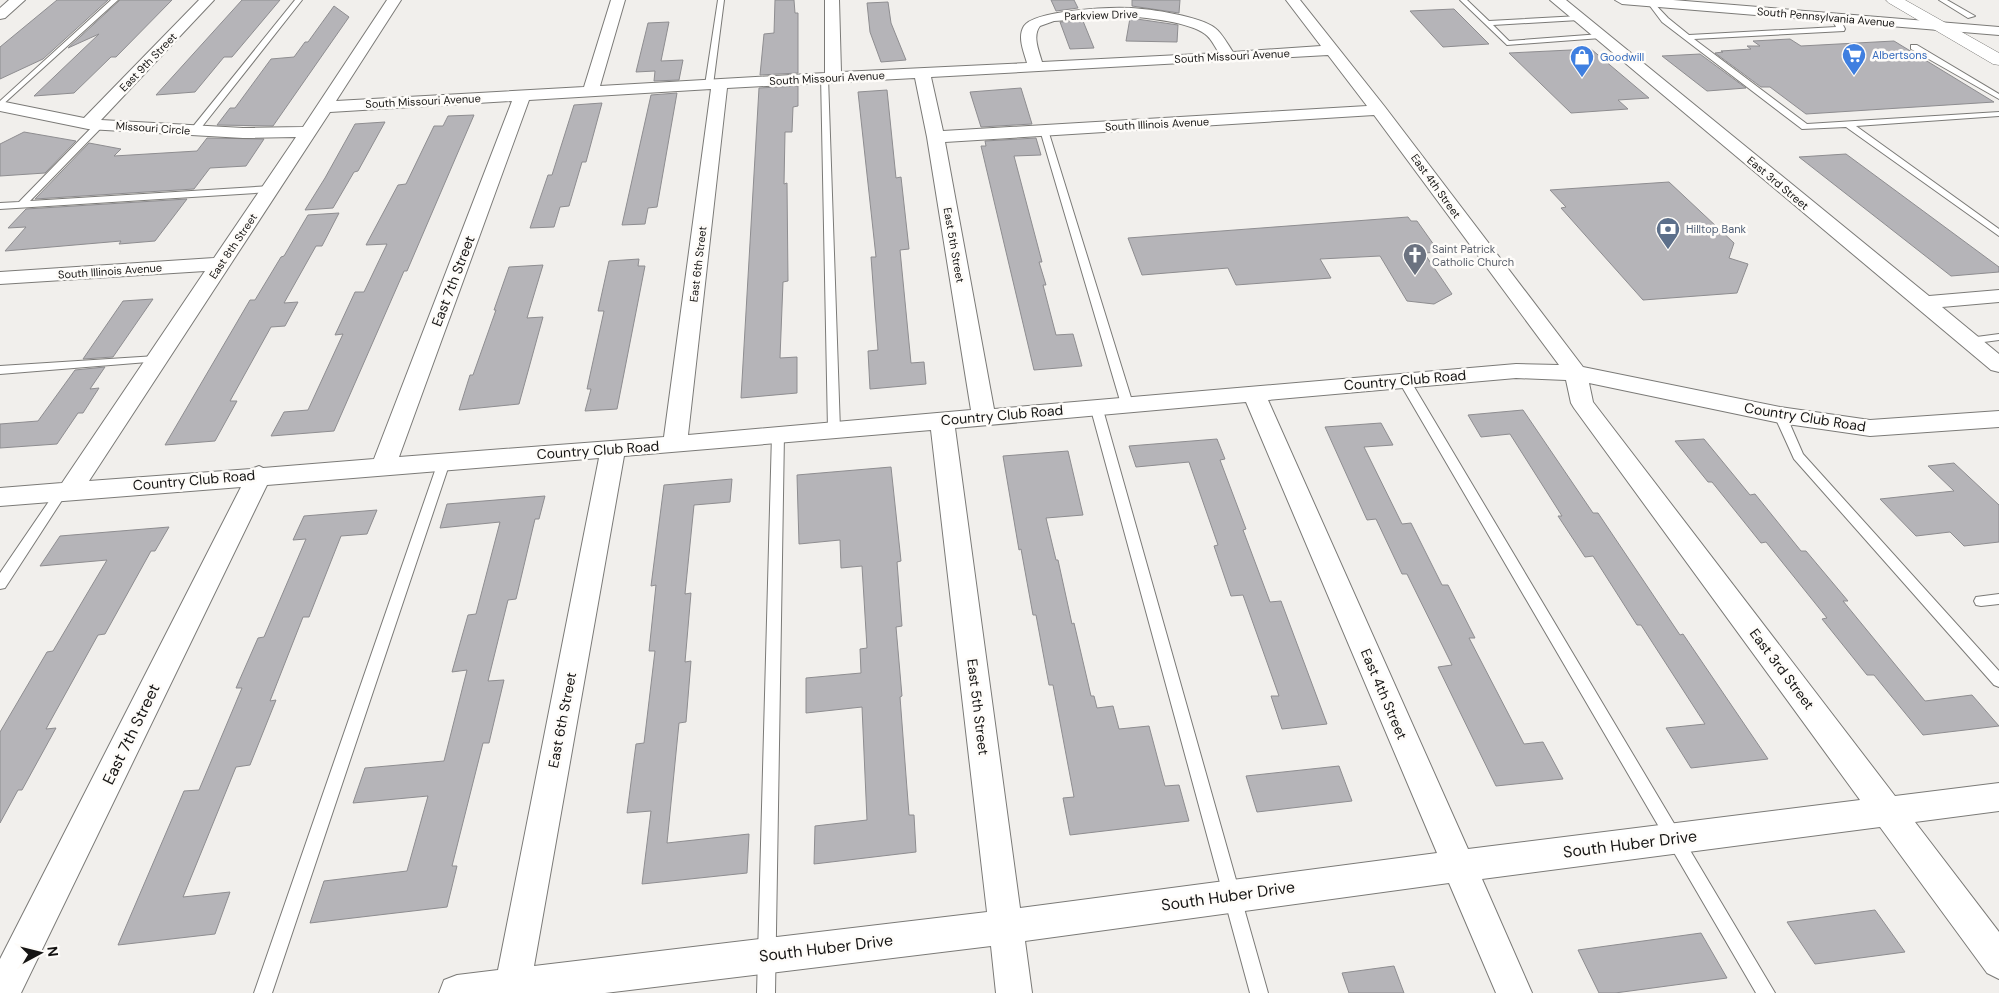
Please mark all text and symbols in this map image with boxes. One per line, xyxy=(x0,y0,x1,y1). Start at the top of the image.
street label: South Pennsylvania Avenue xyxy=(1756,4,1896,30)
street label: Parkview Drive xyxy=(1064,7,1138,23)
street label: East 9th Street xyxy=(116,30,180,94)
supermarket icon: Albertsons xyxy=(1841,42,1867,76)
shop icon: Goodwill xyxy=(1569,44,1595,78)
street label: South Missouri Avenue xyxy=(1174,46,1290,66)
place label: Albertsons xyxy=(1872,48,1927,62)
place label: Goodwill xyxy=(1600,50,1644,64)
street label: South Missouri Avenue xyxy=(769,68,885,88)
street label: South Missouri Avenue xyxy=(365,91,481,111)
street label: South Illinois Avenue xyxy=(1105,114,1209,134)
street label: Missouri Circle xyxy=(115,118,191,138)
street label: East 4th Street xyxy=(1408,151,1464,221)
street label: East 3rd Street xyxy=(1744,153,1812,213)
street label: East 5th Street xyxy=(940,206,968,284)
street label: East 8th Street xyxy=(206,211,260,281)
bank icon: Hilltop Bank xyxy=(1655,216,1681,250)
place label: Hilltop Bank xyxy=(1686,222,1746,236)
street label: East 6th Street xyxy=(686,225,710,303)
street label: East 7th Street xyxy=(427,233,479,329)
church icon: Saint Patrick Catholic Church xyxy=(1402,242,1428,276)
place label: Saint Patrick Catholic Church xyxy=(1432,242,1514,269)
street label: South Illinois Avenue xyxy=(58,260,162,282)
street label: Country Club Road xyxy=(1343,366,1467,394)
street label: Country Club Road xyxy=(1743,399,1867,435)
street label: Country Club Road xyxy=(940,401,1064,429)
street label: Country Club Road xyxy=(536,437,660,463)
street label: Country Club Road xyxy=(132,466,256,494)
street label: East 3rd Street xyxy=(1746,625,1818,713)
street label: East 4th Street xyxy=(1357,646,1411,742)
street label: East 5th Street xyxy=(963,658,993,756)
street label: East 6th Street xyxy=(544,671,580,769)
street label: East 7th Street xyxy=(98,680,164,788)
street label: South Huber Drive xyxy=(1562,825,1698,863)
street label: South Huber Drive xyxy=(1160,876,1296,916)
north arrow xyxy=(15,928,65,978)
street label: South Huber Drive xyxy=(758,929,894,967)
text: N xyxy=(43,945,62,958)

